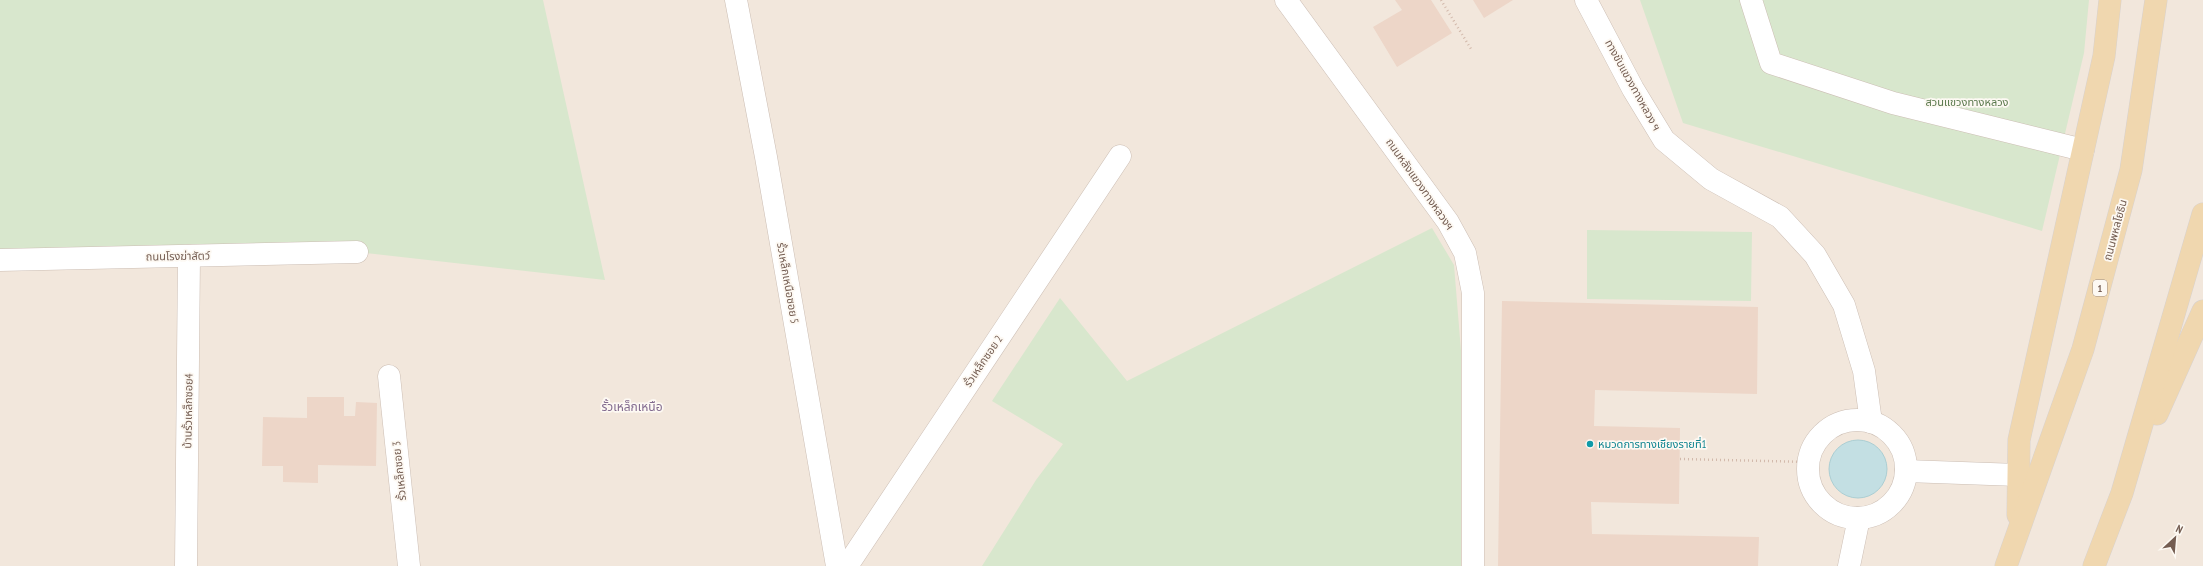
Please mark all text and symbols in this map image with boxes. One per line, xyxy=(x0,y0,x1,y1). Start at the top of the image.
street label: ทางขับแขวงทางหลวง ฯ xyxy=(1602,37,1664,133)
park label: สวนแขวงทางหลวง xyxy=(1925,95,2009,109)
street label: ถนนหลังแขวงทางหลวงฯ xyxy=(1383,135,1457,233)
street label: ถนนพหลโยธิน xyxy=(2100,198,2130,262)
street label: รั้วเหล็กเหนือซอย 5 xyxy=(774,241,802,325)
street label: ถนนโรงฆ่าสัตว์ xyxy=(146,248,210,264)
road number: 1 xyxy=(2093,280,2107,296)
street label: รั้วเหล็กซอย 2 xyxy=(960,332,1005,390)
street label: บ้านรั้วเหล็กซอย4 xyxy=(180,373,196,449)
district label: รั้วเหล็กเหนือ xyxy=(601,398,663,414)
place label: หมวดการทางเชียงรายที่1 xyxy=(1598,436,1707,451)
marker: หมวดการทางเชียงรายที่1 xyxy=(1585,439,1595,449)
street label: รั้วเหล็กซอย 3 xyxy=(389,441,409,501)
north arrow xyxy=(2155,518,2195,558)
text: N xyxy=(2174,521,2185,537)

